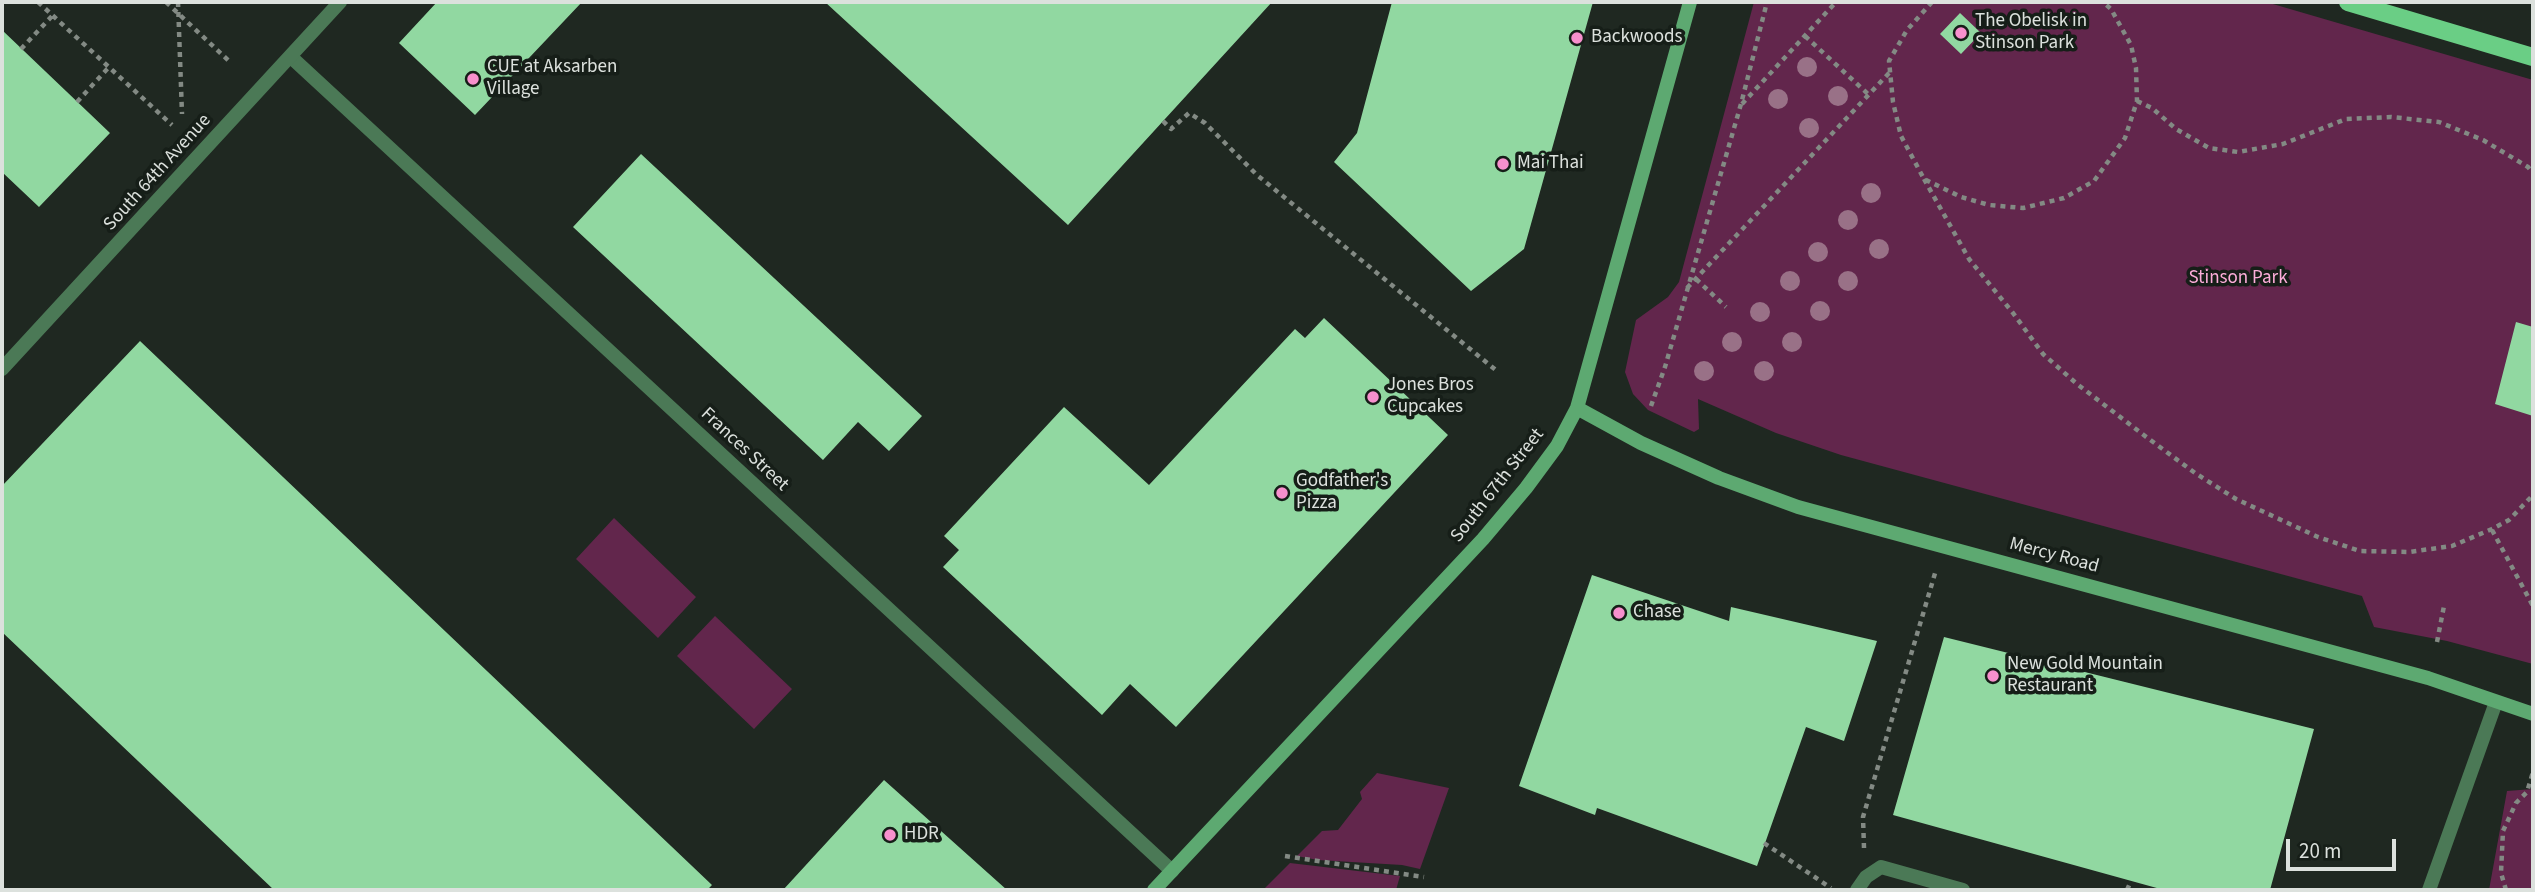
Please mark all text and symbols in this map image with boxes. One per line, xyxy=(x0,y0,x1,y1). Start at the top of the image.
place label: The Obelisk in Stinson Park xyxy=(1975,11,2087,55)
marker: The Obelisk in Stinson Park xyxy=(1953,25,1969,41)
place label: Backwoods xyxy=(1591,27,1683,49)
marker: Backwoods xyxy=(1569,30,1585,46)
place label: CUE at Aksarben Village xyxy=(487,57,617,101)
marker: CUE at Aksarben Village xyxy=(465,71,481,87)
street label: South 64th Avenue xyxy=(100,110,216,236)
place label: Mai Thai xyxy=(1517,153,1584,175)
marker: Mai Thai xyxy=(1495,156,1511,172)
park label: Stinson Park xyxy=(2188,268,2288,290)
place label: Jones Bros Cupcakes xyxy=(1387,375,1474,419)
marker: Jones Bros Cupcakes xyxy=(1365,389,1381,405)
street label: Frances Street xyxy=(695,403,793,497)
street label: South 67th Street xyxy=(1446,424,1550,548)
place label: Godfather's Pizza xyxy=(1296,471,1388,515)
marker: Godfather's Pizza xyxy=(1274,485,1290,501)
street label: Mercy Road xyxy=(2007,533,2101,579)
place label: Chase xyxy=(1633,602,1681,624)
marker: Chase xyxy=(1611,605,1627,621)
place label: New Gold Mountain Restaurant xyxy=(2007,654,2163,698)
marker: New Gold Mountain Restaurant xyxy=(1985,668,2001,684)
place label: HDR xyxy=(904,824,939,846)
scale bar xyxy=(2290,826,2400,870)
marker: HDR xyxy=(882,827,898,843)
text: 20 m xyxy=(2299,836,2341,866)

